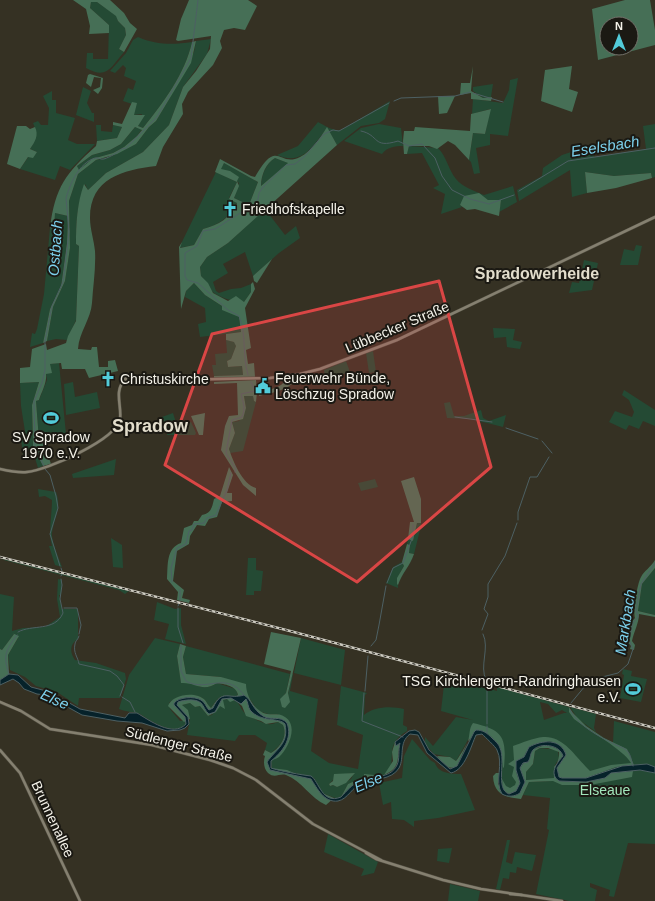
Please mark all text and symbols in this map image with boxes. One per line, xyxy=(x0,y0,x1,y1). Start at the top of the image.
north arrow xyxy=(599,16,639,56)
text: N xyxy=(615,20,623,32)
water label: Eselsbach xyxy=(569,132,641,160)
church icon: Friedhofskapelle xyxy=(221,200,239,218)
place label: Friedhofskapelle xyxy=(242,201,345,217)
water label: Ostbach xyxy=(45,220,65,276)
district label: Spradowerheide xyxy=(475,265,599,282)
street label: Lübbecker Straße xyxy=(343,298,452,356)
church icon: Christuskirche xyxy=(99,370,117,388)
place label: Feuerwehr Bünde, Löschzug Spradow xyxy=(275,370,395,402)
place label: Christuskirche xyxy=(120,371,209,387)
public building icon: Feuerwehr Bünde, Löschzug Spradow xyxy=(254,377,272,395)
sports icon: SV Spradow 1970 e.V. xyxy=(42,409,60,427)
district label: Spradow xyxy=(112,416,189,436)
place label: SV Spradow 1970 e.V. xyxy=(12,429,91,461)
water label: Markbach xyxy=(611,588,639,656)
place label: TSG Kirchlengern-Randringhausen e.V. xyxy=(402,673,621,705)
sports icon: TSG Kirchlengern-Randringhausen e.V. xyxy=(624,680,642,698)
water label: Else xyxy=(38,685,72,713)
street label: Südlenger Straße xyxy=(124,723,234,765)
water label: Else xyxy=(351,768,385,796)
street label: Brunnenallee xyxy=(28,778,78,860)
park label: Elseaue xyxy=(580,782,631,798)

